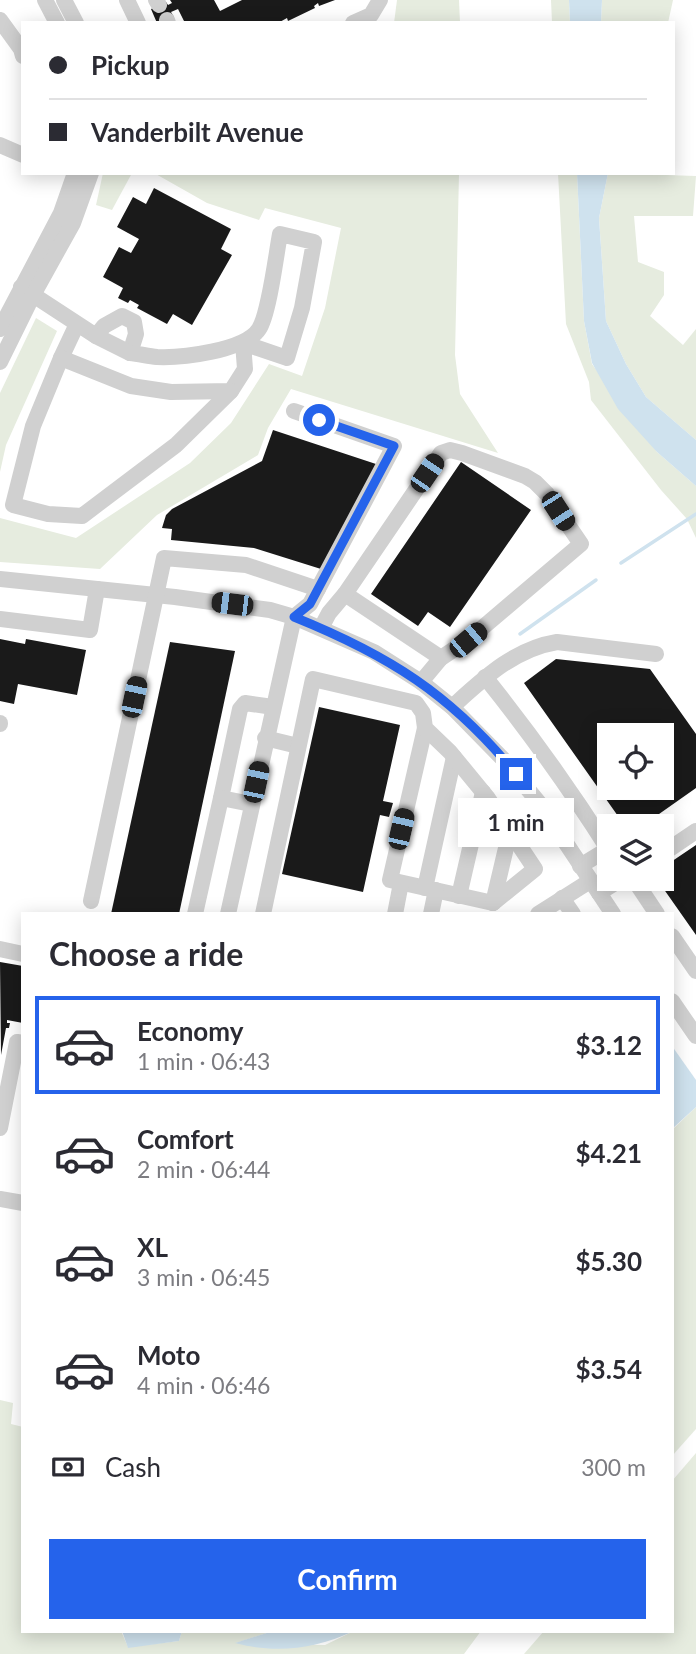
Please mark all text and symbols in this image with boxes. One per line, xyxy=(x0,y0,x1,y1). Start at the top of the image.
text: Pickup xyxy=(91,49,170,81)
text: Vanderbilt Avenue xyxy=(91,116,304,148)
route start xyxy=(303,404,335,436)
car xyxy=(407,450,448,496)
car xyxy=(538,488,579,534)
car xyxy=(210,591,255,617)
car xyxy=(446,618,491,662)
car xyxy=(120,674,149,720)
map controls xyxy=(597,723,674,891)
button: locate xyxy=(597,723,674,800)
route end xyxy=(500,758,532,790)
car xyxy=(242,759,271,805)
callout: 1 min xyxy=(458,798,574,848)
car xyxy=(387,806,416,852)
text: 1 min xyxy=(487,808,545,836)
button: layers xyxy=(597,814,674,891)
text: Choose a ride xyxy=(49,934,243,973)
icon: car xyxy=(53,1014,116,1077)
text: Economy xyxy=(137,1015,243,1047)
text: $3.12 xyxy=(576,1029,642,1061)
text: 1 min · 06:43 xyxy=(137,1047,270,1075)
icon: car xyxy=(53,1122,116,1185)
text: Comfort xyxy=(137,1123,234,1155)
text: $4.21 xyxy=(576,1137,642,1169)
text: 2 min · 06:44 xyxy=(137,1155,270,1183)
icon: car xyxy=(53,1230,116,1293)
text: XL xyxy=(137,1231,168,1263)
text: $5.30 xyxy=(576,1245,642,1277)
text: 3 min · 06:45 xyxy=(137,1263,270,1291)
icon: car xyxy=(53,1338,116,1401)
text: Moto xyxy=(137,1339,200,1371)
text: $3.54 xyxy=(576,1353,642,1385)
text: 4 min · 06:46 xyxy=(137,1371,270,1399)
icon: cash xyxy=(49,1448,87,1486)
text: Cash xyxy=(105,1451,161,1483)
text: 300 m xyxy=(581,1453,646,1481)
button: Confirm xyxy=(49,1539,646,1619)

